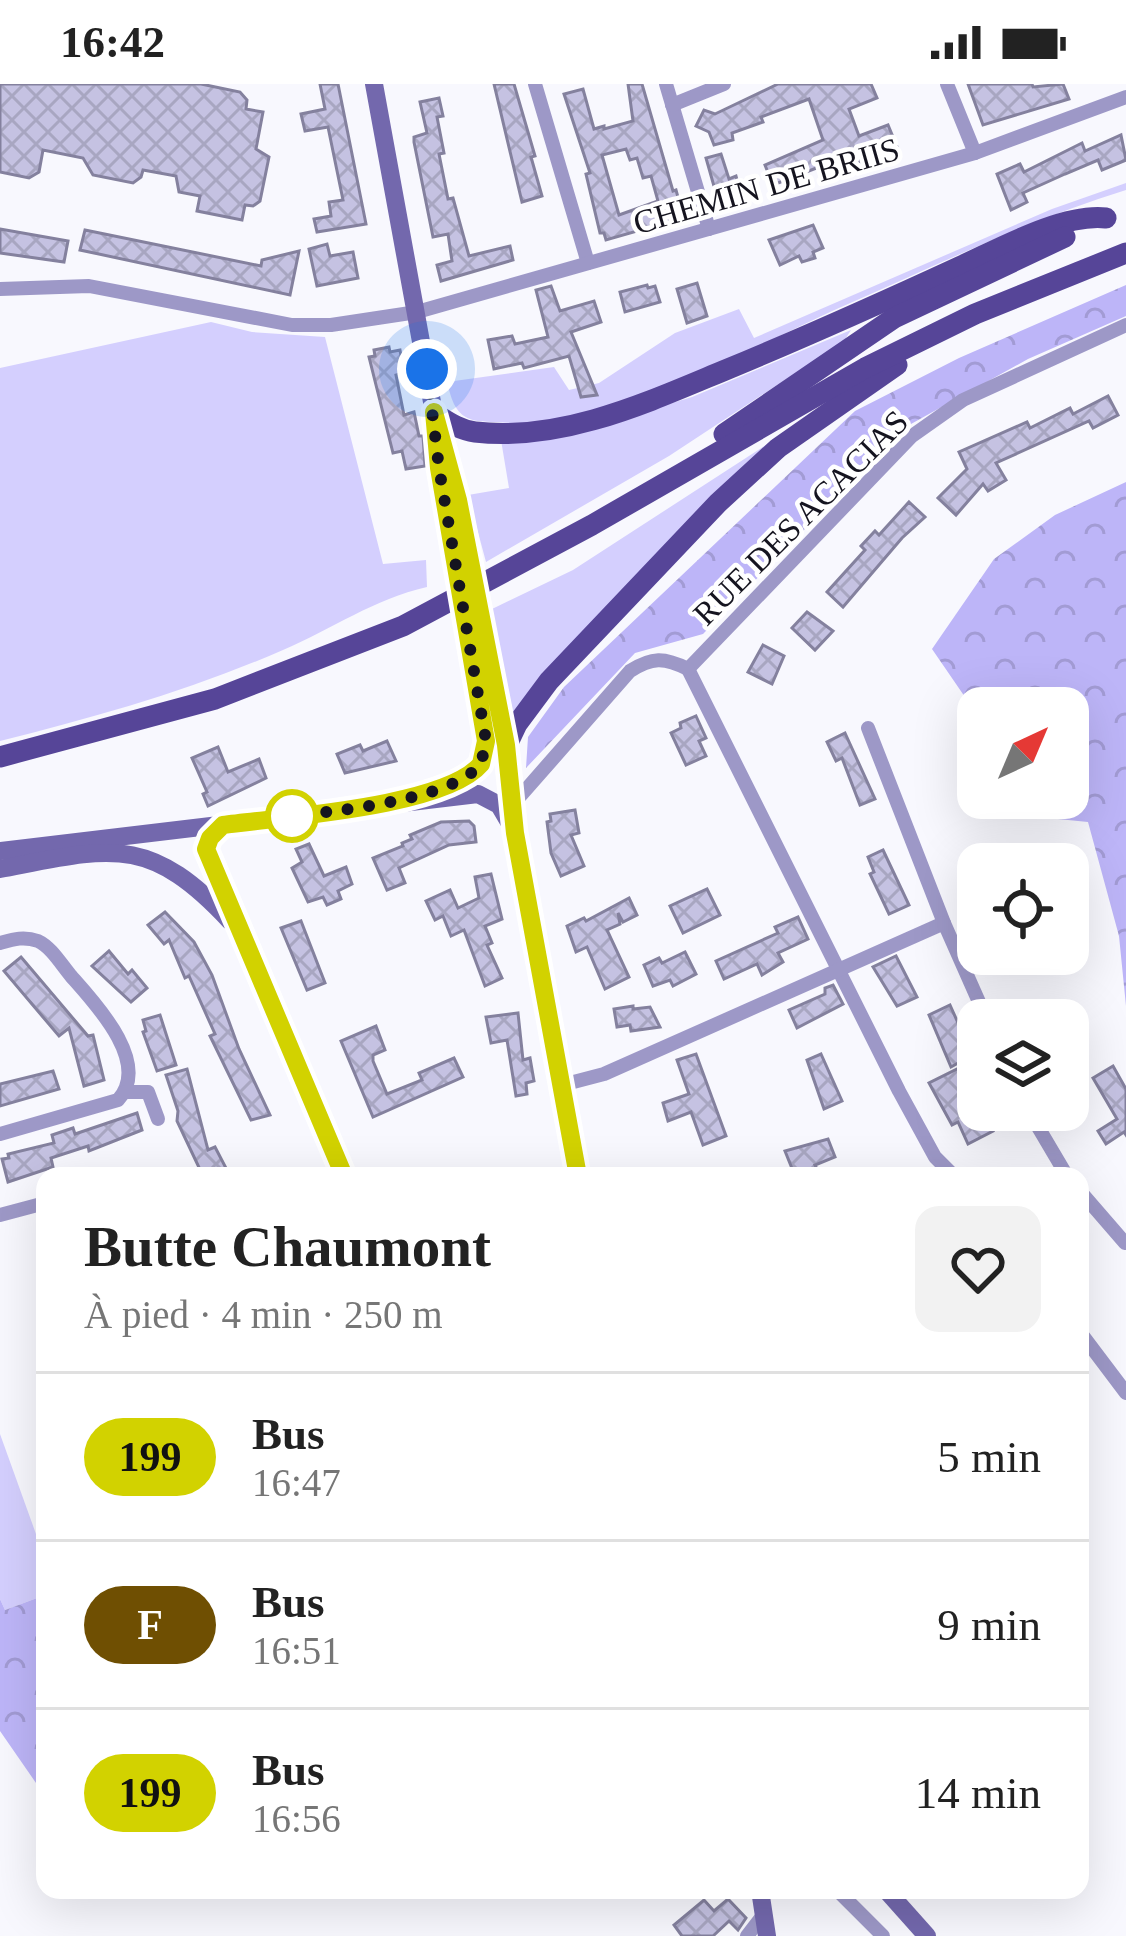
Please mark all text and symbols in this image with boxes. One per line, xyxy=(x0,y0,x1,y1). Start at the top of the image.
text: 16:42 xyxy=(60,17,165,67)
street label: CHEMIN DE BRIIS xyxy=(629,131,903,241)
your location xyxy=(397,339,457,399)
street label: RUE DES ACACIAS xyxy=(686,403,915,632)
north arrow xyxy=(957,687,1089,819)
map controls xyxy=(957,687,1089,1131)
unlabelled marker xyxy=(267,791,317,841)
button: locate xyxy=(957,843,1089,975)
button: layers xyxy=(957,999,1089,1131)
button: heart xyxy=(915,1206,1041,1332)
text: Butte Chaumont xyxy=(84,1215,491,1278)
text: À pied · 4 min · 250 m xyxy=(84,1293,443,1336)
text: Bus xyxy=(252,1409,325,1459)
text: 5 min xyxy=(937,1432,1041,1482)
text: 199 xyxy=(119,1434,182,1480)
text: 16:47 xyxy=(252,1461,341,1504)
text: Bus xyxy=(252,1577,325,1627)
text: 9 min xyxy=(937,1600,1041,1650)
text: F xyxy=(137,1602,163,1648)
text: 16:51 xyxy=(252,1629,341,1672)
text: Bus xyxy=(252,1745,325,1795)
text: 14 min xyxy=(915,1768,1041,1818)
text: 199 xyxy=(119,1770,182,1816)
text: 16:56 xyxy=(252,1797,341,1840)

